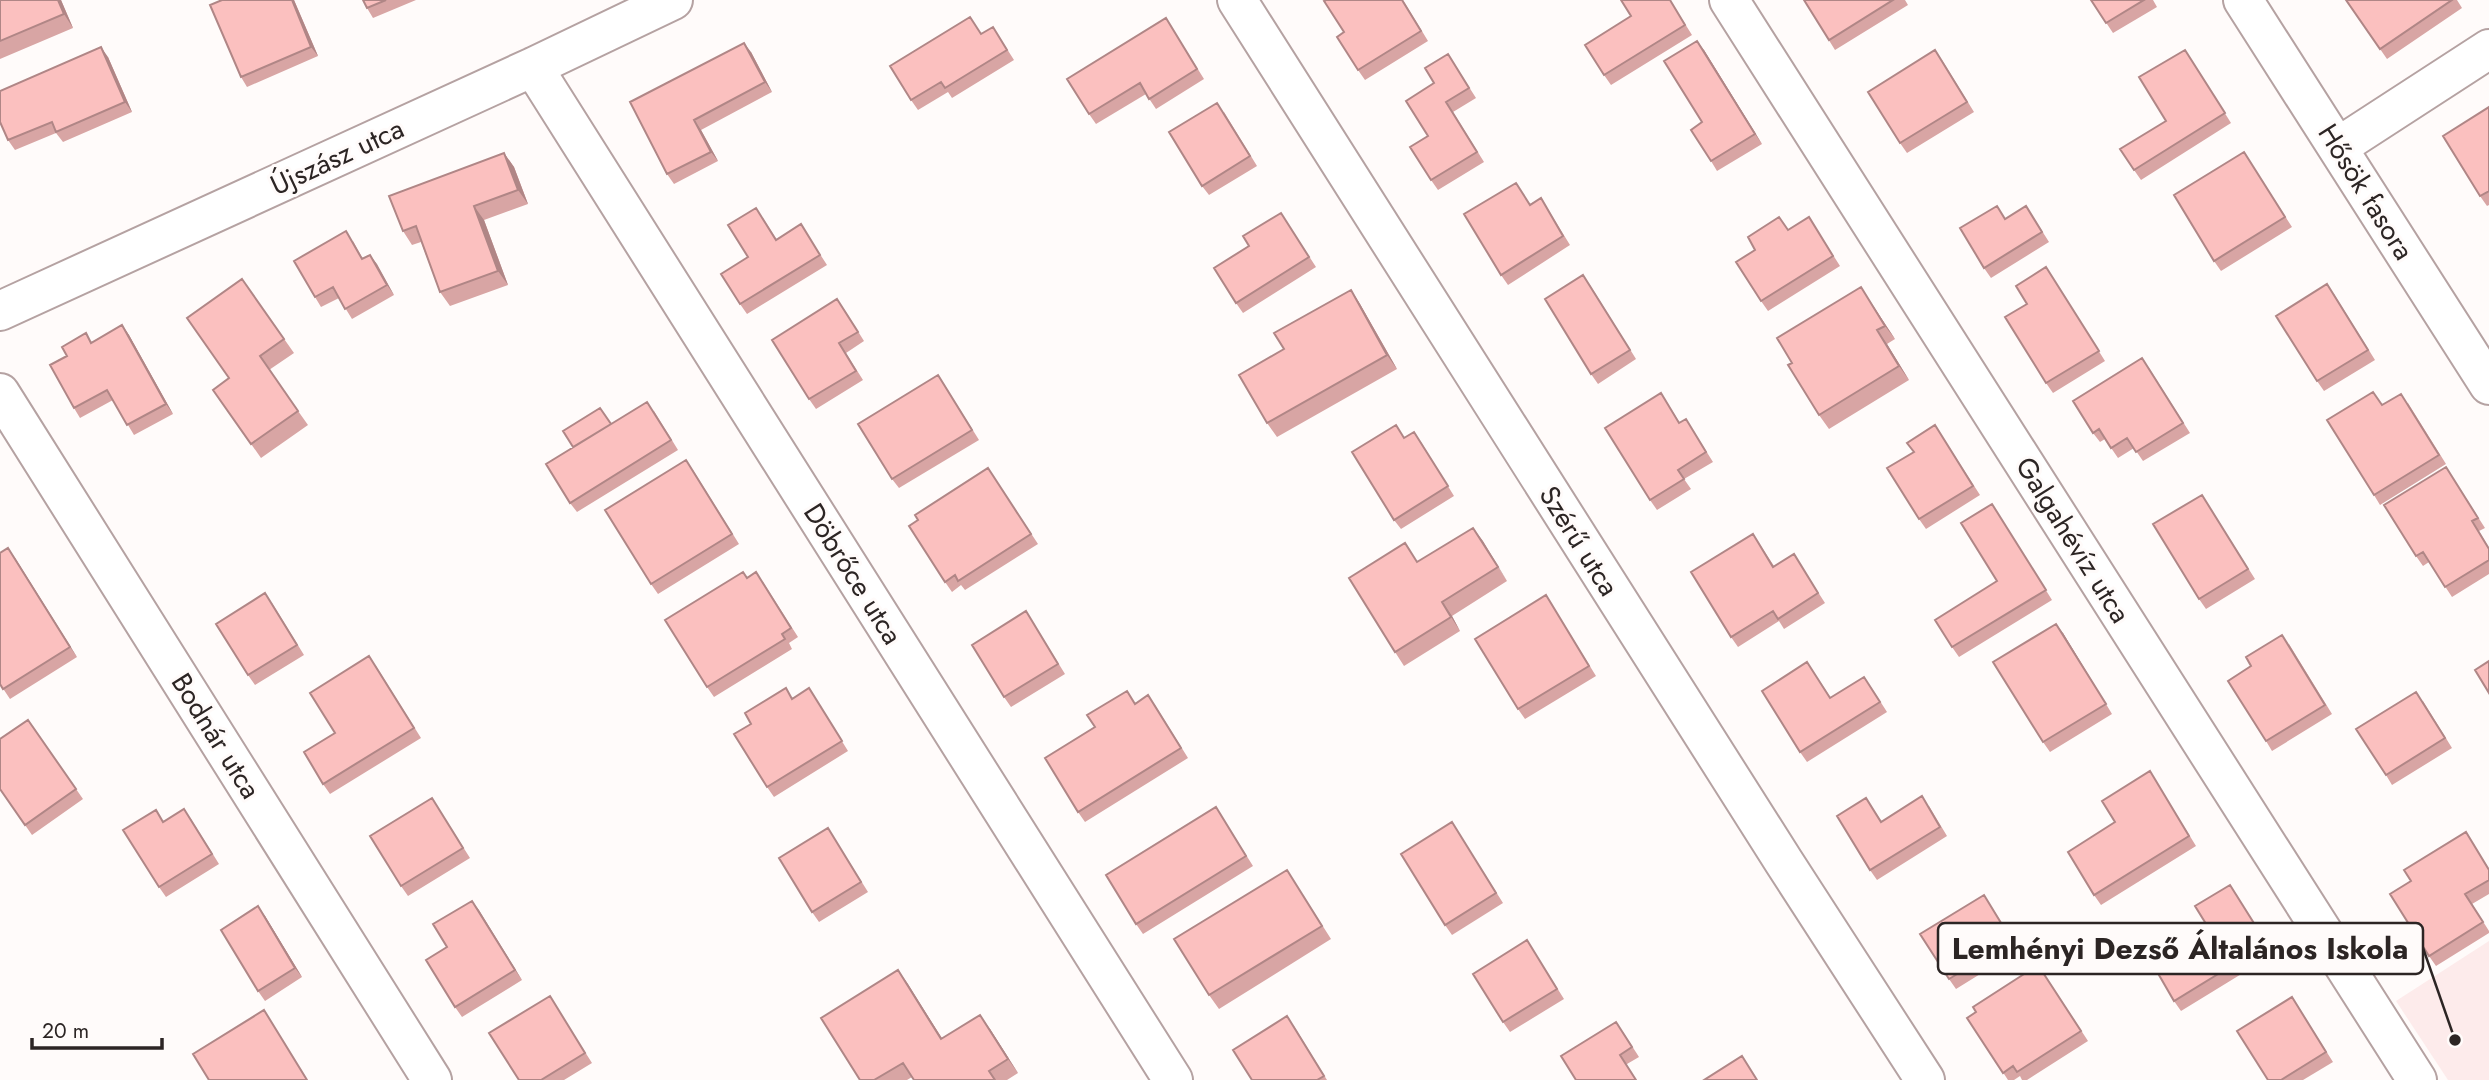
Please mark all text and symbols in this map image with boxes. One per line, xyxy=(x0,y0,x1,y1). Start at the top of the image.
street label: Újszász utca xyxy=(263,108,411,206)
street label: Hősök fasora xyxy=(2308,116,2424,268)
street label: Galgahévíz utca xyxy=(2005,449,2141,631)
street label: Szérű utca xyxy=(1529,478,1629,604)
street label: Döbrőce utca xyxy=(793,495,913,653)
street label: Bodnár utca xyxy=(161,665,271,807)
callout: Lemhényi Dezső Általános Iskola xyxy=(1938,923,2423,974)
text: Lemhényi Dezső Általános Iskola xyxy=(1952,927,2408,970)
scale bar xyxy=(32,1006,161,1050)
text: 20 m xyxy=(42,1016,89,1046)

